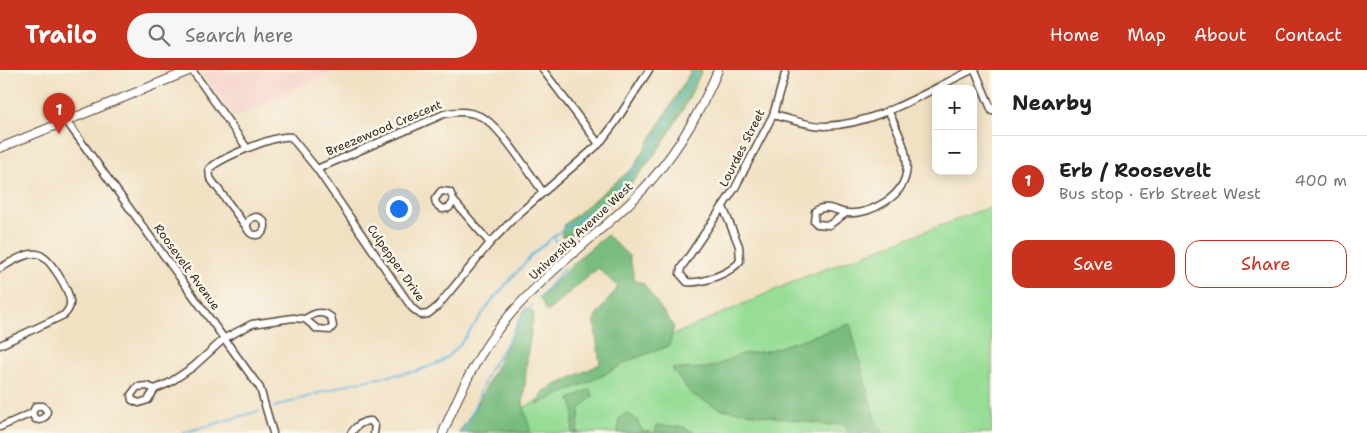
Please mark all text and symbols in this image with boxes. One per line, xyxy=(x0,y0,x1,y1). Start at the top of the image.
search box xyxy=(127,13,477,58)
text: Trailo xyxy=(25,19,97,51)
icon: search xyxy=(145,21,173,49)
text: Search here xyxy=(185,23,294,48)
text: Home xyxy=(1050,23,1099,47)
text: Map xyxy=(1127,23,1166,47)
text: About xyxy=(1194,23,1247,47)
text: Contact xyxy=(1275,23,1342,47)
map controls xyxy=(932,85,977,175)
button: + xyxy=(932,85,977,130)
text: Nearby xyxy=(1012,89,1092,117)
pin: 1 xyxy=(43,93,75,134)
street label: Breezewood Crescent xyxy=(324,96,444,160)
street label: Lourdes Street xyxy=(716,106,768,190)
button: − xyxy=(932,130,977,175)
text: Erb / Roosevelt xyxy=(1059,158,1211,183)
text: 1 xyxy=(1024,170,1032,191)
text: 400 m xyxy=(1294,170,1347,191)
street label: University Avenue West xyxy=(526,179,636,283)
text: Bus stop · Erb Street West xyxy=(1059,183,1261,204)
your location xyxy=(386,196,412,222)
street label: Roosevelt Avenue xyxy=(150,221,224,313)
street label: Culpepper Drive xyxy=(364,221,429,305)
button: Save xyxy=(1012,240,1175,288)
button: Share xyxy=(1185,240,1347,288)

